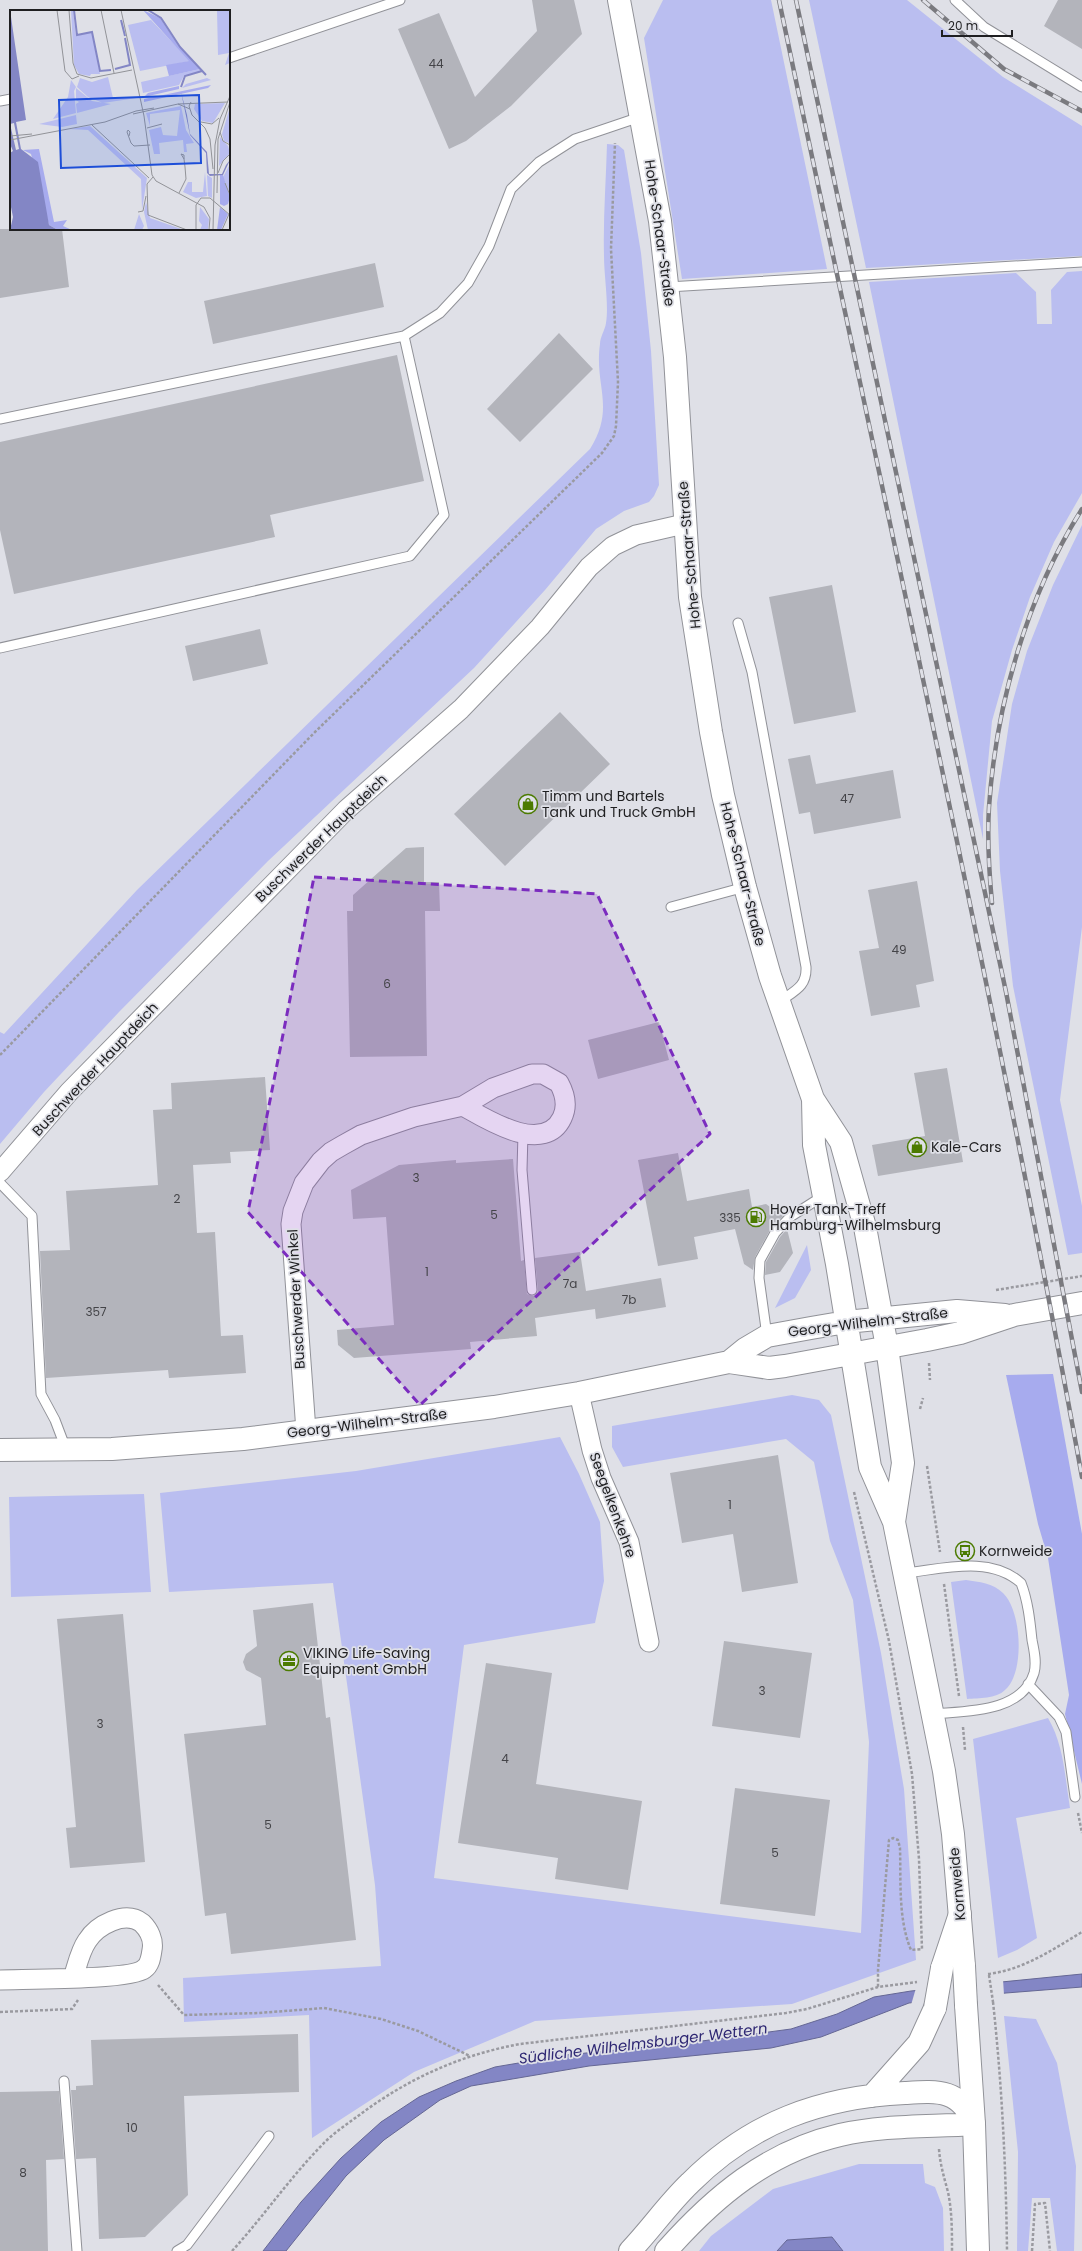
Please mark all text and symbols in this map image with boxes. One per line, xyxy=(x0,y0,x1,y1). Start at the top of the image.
inset map xyxy=(10,10,230,230)
scale bar xyxy=(942,12,1012,38)
text: 20 m xyxy=(948,17,978,34)
house number: 44 xyxy=(428,55,444,72)
street label: Hohe-Schaar-Straße xyxy=(640,158,680,308)
street label: Hohe-Schaar-Straße xyxy=(673,480,705,629)
street label: Buschwerder Hauptdeich xyxy=(251,769,391,907)
place label: Timm und Bartels Tank und Truck GmbH xyxy=(542,786,696,822)
house number: 47 xyxy=(840,790,854,807)
shop icon: Timm und Bartels Tank und Truck GmbH xyxy=(517,793,539,815)
street label: Hohe-Schaar-Straße xyxy=(715,800,771,948)
house number: 49 xyxy=(891,941,907,958)
house number: 6 xyxy=(383,975,391,992)
street label: Buschwerder Hauptdeich xyxy=(27,998,163,1140)
shop icon: Kale-Cars xyxy=(906,1136,928,1158)
place label: Kale-Cars xyxy=(931,1137,1002,1157)
house number: 3 xyxy=(412,1169,420,1186)
house number: 2 xyxy=(174,1190,181,1207)
place label: Hoyer Tank-Treff Hamburg-Wilhelmsburg xyxy=(770,1199,941,1235)
house number: 5 xyxy=(490,1206,498,1223)
fuel station icon: Hoyer Tank-Treff Hamburg-Wilhelmsburg xyxy=(745,1206,767,1228)
house number: 335 xyxy=(719,1209,741,1226)
street label: Buschwerder Winkel xyxy=(282,1228,310,1370)
house number: 1 xyxy=(425,1263,429,1280)
house number: 7a xyxy=(563,1275,577,1292)
house number: 7b xyxy=(622,1291,636,1308)
street label: Georg-Wilhelm-Straße xyxy=(787,1302,949,1342)
house number: 357 xyxy=(85,1303,107,1320)
street label: Georg-Wilhelm-Straße xyxy=(286,1403,448,1443)
street label: Seegelkenkehre xyxy=(585,1450,641,1561)
house number: 1 xyxy=(728,1496,732,1513)
bus stop icon: Kornweide xyxy=(954,1540,976,1562)
place label: Kornweide xyxy=(979,1541,1053,1561)
place label: VIKING Life-Saving Equipment GmbH xyxy=(303,1643,430,1679)
office icon: VIKING Life-Saving Equipment GmbH xyxy=(278,1650,300,1672)
house number: 3 xyxy=(758,1682,766,1699)
house number: 3 xyxy=(96,1715,104,1732)
house number: 4 xyxy=(501,1750,509,1767)
house number: 5 xyxy=(264,1816,272,1833)
house number: 5 xyxy=(771,1844,779,1861)
street label: Kornweide xyxy=(944,1846,970,1921)
water label: Südliche Wilhelmsburger Wettern xyxy=(517,2017,769,2069)
house number: 10 xyxy=(126,2119,138,2136)
house number: 8 xyxy=(19,2164,27,2181)

